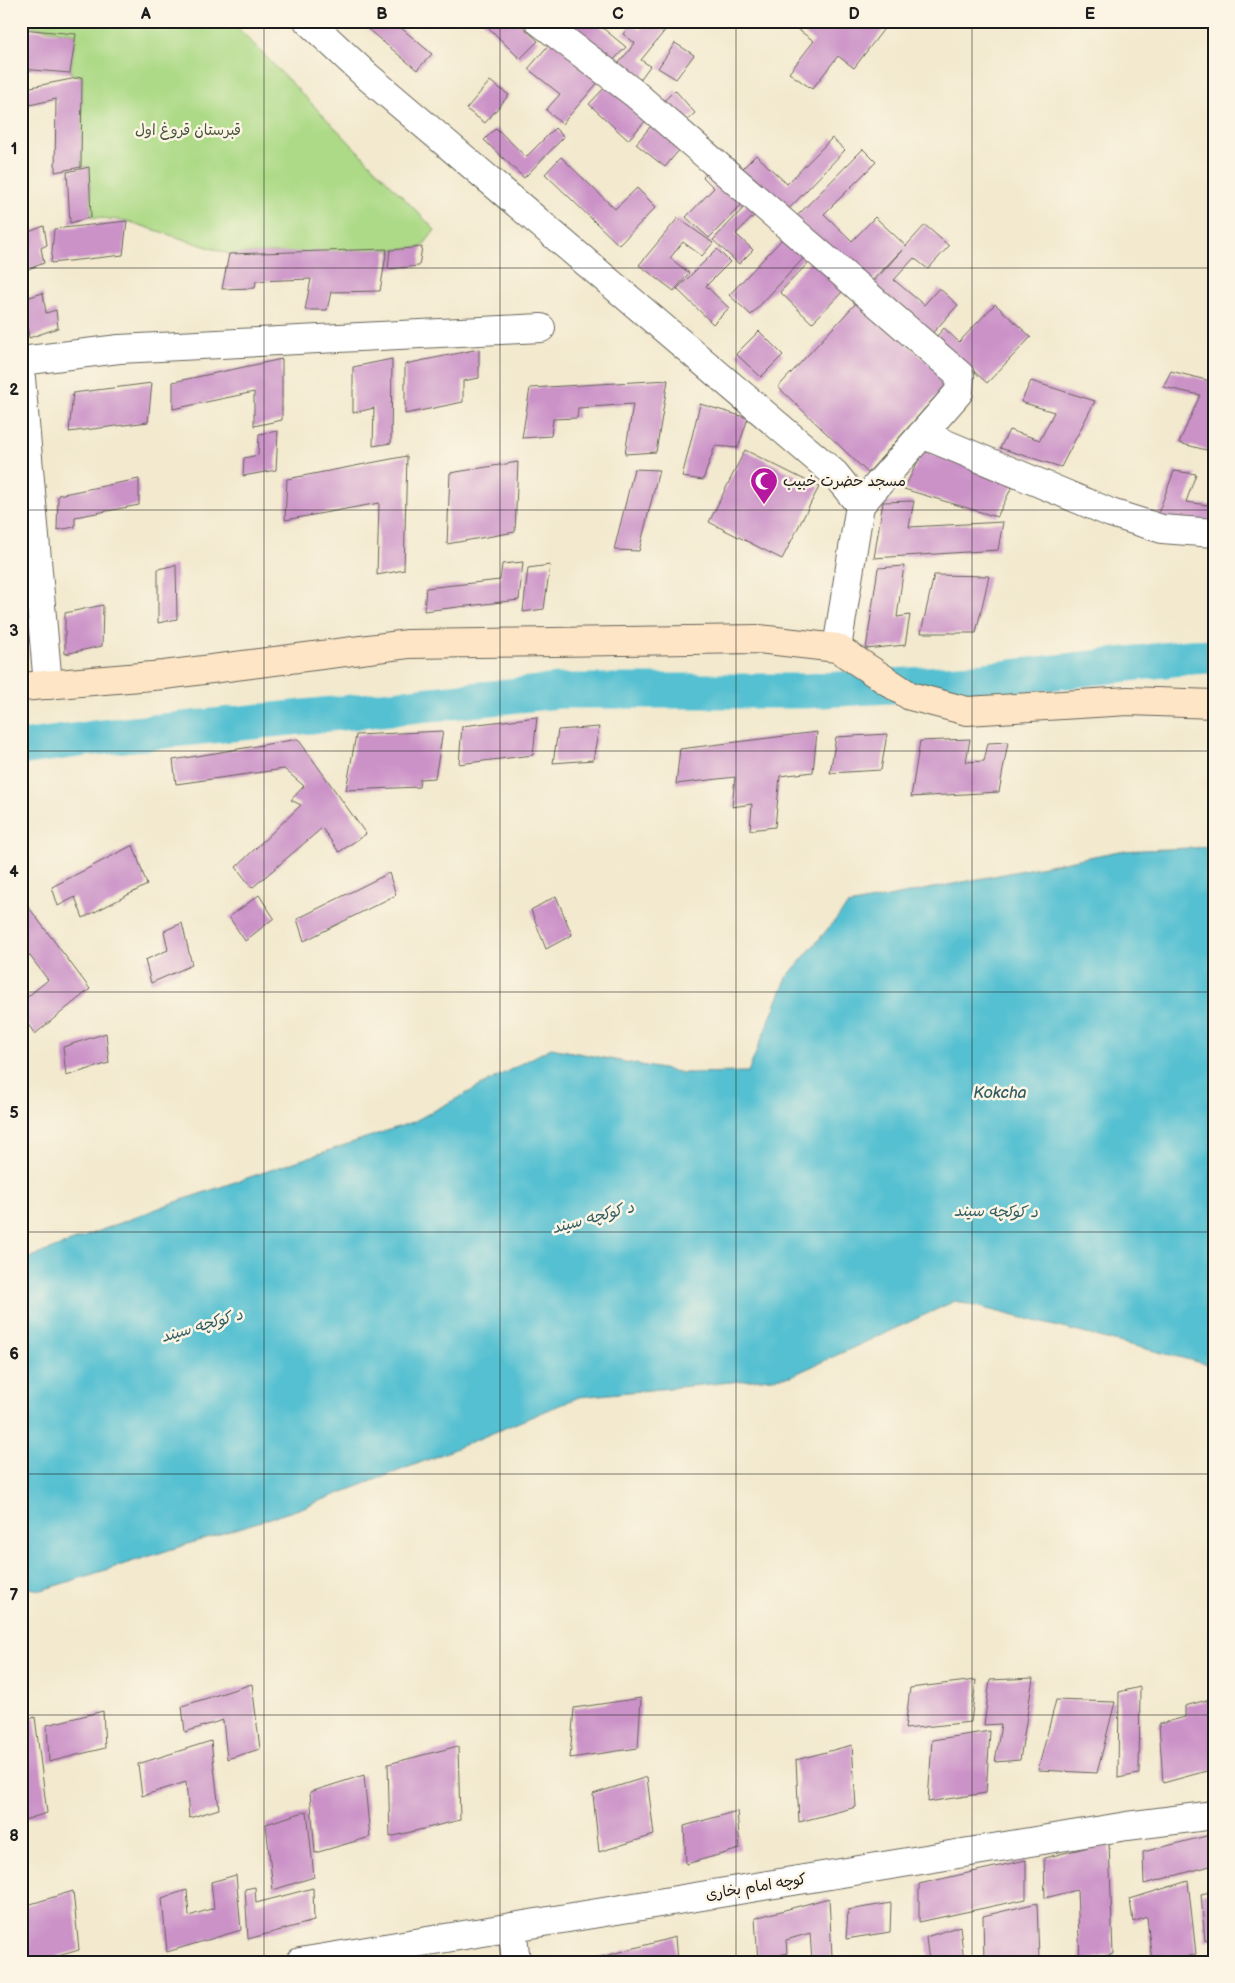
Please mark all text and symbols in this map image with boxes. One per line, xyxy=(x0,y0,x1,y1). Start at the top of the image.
text: A xyxy=(140,5,151,24)
text: B xyxy=(376,5,388,24)
text: C xyxy=(612,5,624,24)
text: D xyxy=(848,5,860,24)
text: E xyxy=(1085,5,1095,24)
park label: قبرستان قروغ اول xyxy=(135,121,241,140)
text: 1 xyxy=(11,140,17,159)
text: 2 xyxy=(9,381,19,400)
mosque icon: مسجد حضرت خبیب xyxy=(749,466,779,505)
place label: مسجد حضرت خبیب xyxy=(783,472,906,491)
text: 3 xyxy=(9,622,19,641)
text: 4 xyxy=(9,863,19,882)
water label: Kokcha xyxy=(973,1084,1027,1103)
text: 5 xyxy=(9,1104,19,1123)
water label: د کوکچه سیند xyxy=(550,1198,636,1238)
water label: د کوکچه سیند xyxy=(954,1202,1039,1222)
water label: د کوکچه سیند xyxy=(159,1305,245,1347)
text: 6 xyxy=(9,1345,19,1364)
text: 7 xyxy=(10,1586,19,1605)
text: 8 xyxy=(9,1827,19,1846)
street label: کوچه امام بخاری xyxy=(704,1870,808,1905)

